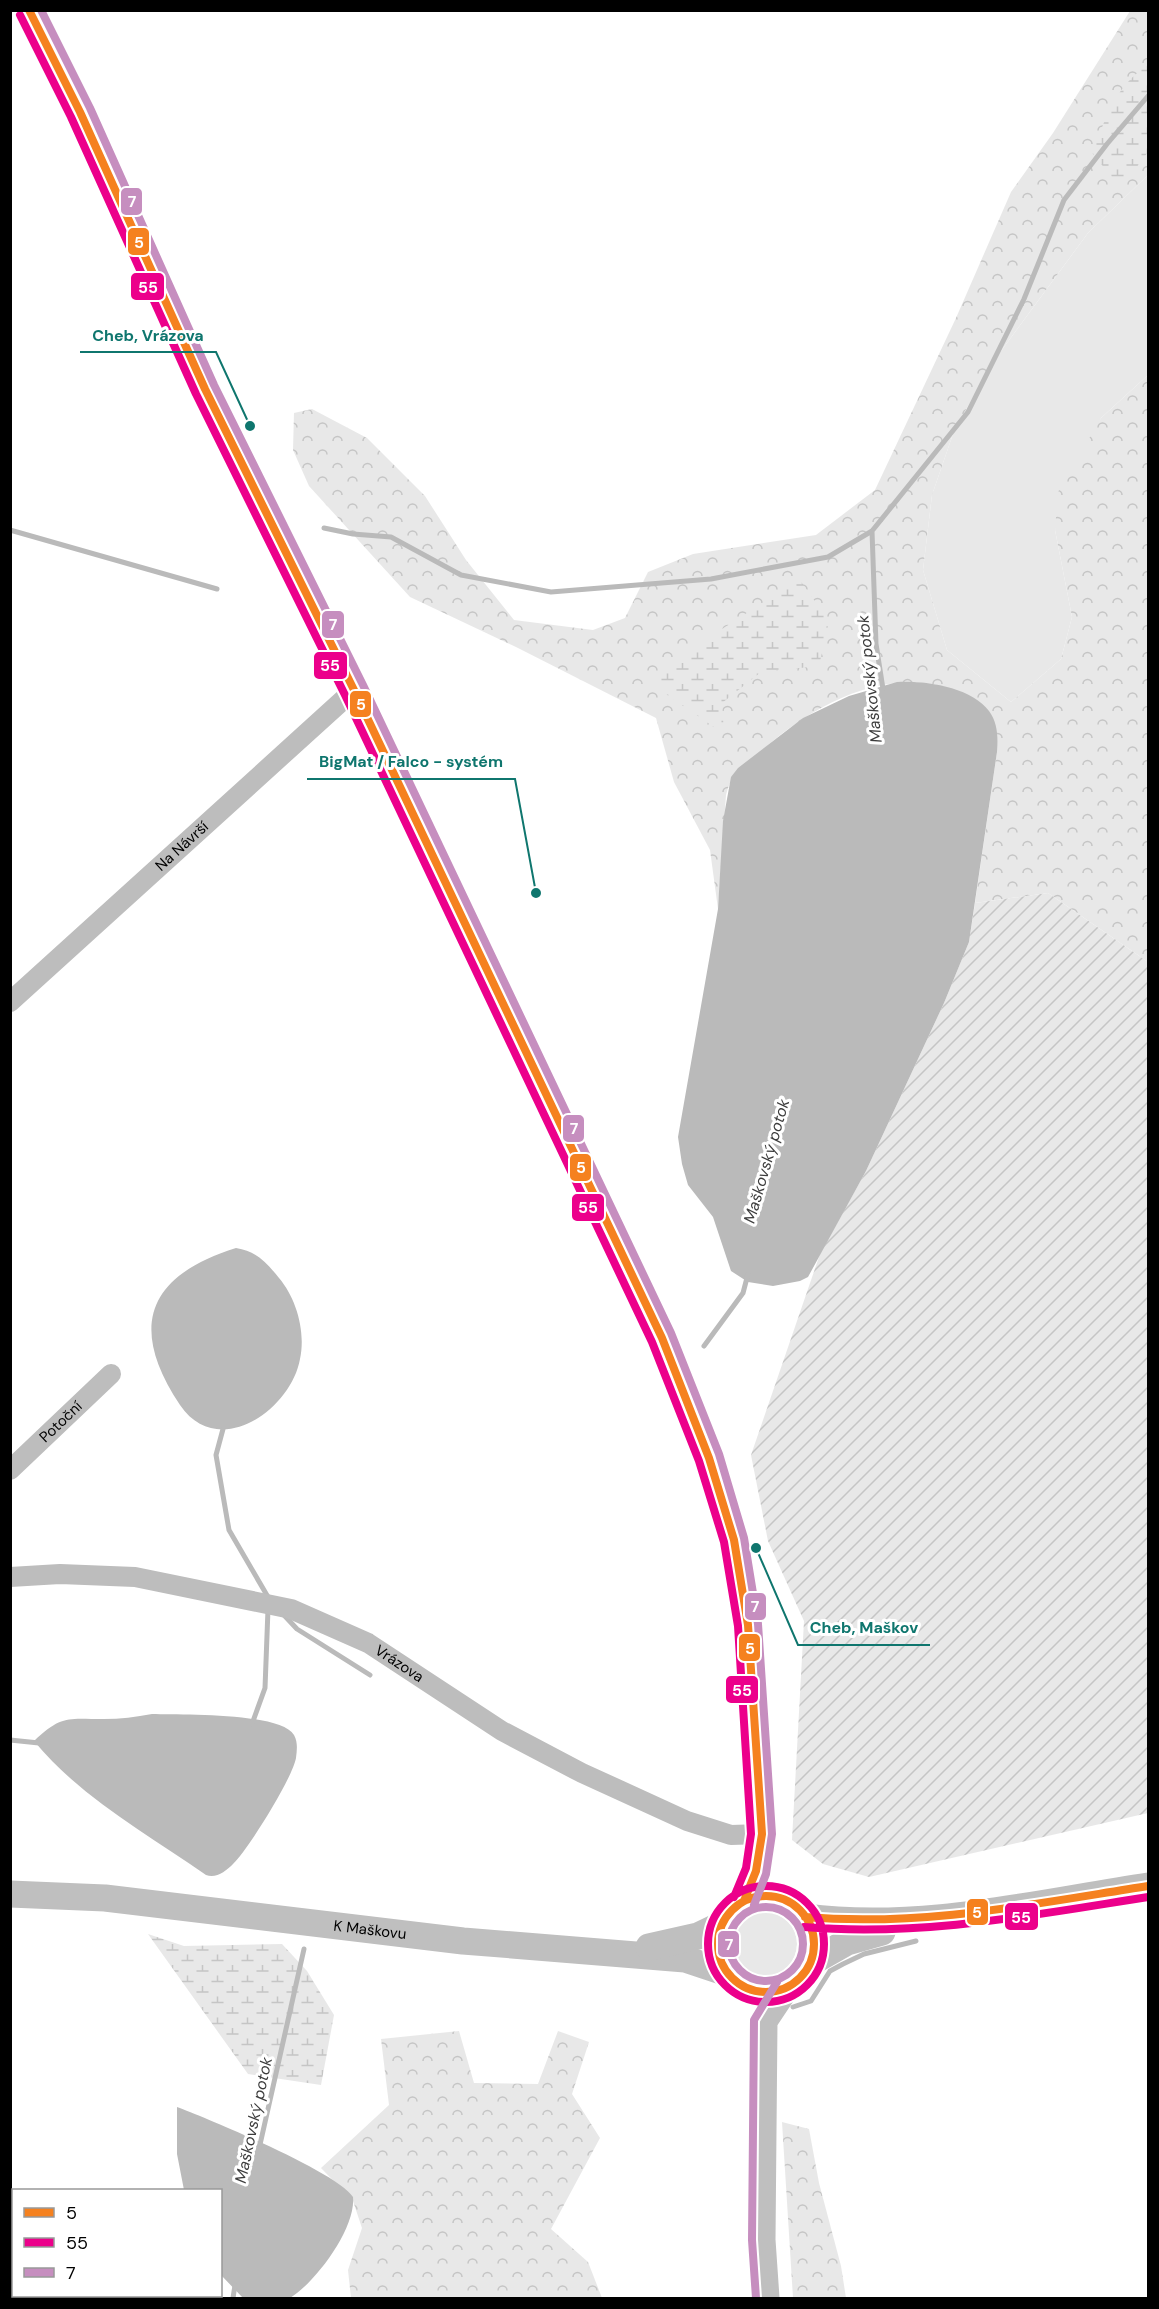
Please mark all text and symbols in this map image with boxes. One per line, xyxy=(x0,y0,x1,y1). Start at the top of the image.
line badge: 7 xyxy=(120,187,143,216)
text: 7 xyxy=(128,191,137,212)
line badge: 5 xyxy=(127,227,150,256)
text: 5 xyxy=(134,232,144,253)
line badge: 55 xyxy=(130,272,165,301)
text: 55 xyxy=(138,277,158,298)
callout: Cheb, Vrázova xyxy=(80,318,216,352)
text: Cheb, Vrázova xyxy=(92,325,204,346)
line badge: 7 xyxy=(321,610,345,639)
water label: Maškovský potok xyxy=(852,613,887,744)
text: 7 xyxy=(329,614,338,635)
line badge: 55 xyxy=(313,651,348,680)
text: 55 xyxy=(320,655,340,676)
line badge: 5 xyxy=(349,690,372,718)
text: 5 xyxy=(356,694,366,715)
callout: BigMat / Falco - systém xyxy=(307,745,515,779)
text: BigMat / Falco - systém xyxy=(319,751,503,772)
street label: Na Návrší xyxy=(151,816,213,875)
water label: Maškovský potok xyxy=(739,1096,794,1226)
line badge: 7 xyxy=(562,1114,585,1143)
text: 7 xyxy=(570,1118,579,1139)
line badge: 5 xyxy=(569,1153,592,1182)
text: 5 xyxy=(576,1157,586,1178)
line badge: 55 xyxy=(571,1193,605,1222)
text: 55 xyxy=(578,1197,598,1218)
street label: Potoční xyxy=(35,1396,87,1447)
line badge: 7 xyxy=(744,1592,767,1621)
text: 7 xyxy=(751,1596,760,1617)
callout: Cheb, Maškov xyxy=(798,1611,930,1645)
text: Cheb, Maškov xyxy=(810,1617,918,1638)
line badge: 5 xyxy=(738,1633,761,1662)
text: 5 xyxy=(745,1638,755,1659)
street label: Vrázova xyxy=(371,1640,428,1687)
line badge: 55 xyxy=(725,1675,759,1704)
text: 55 xyxy=(732,1680,752,1701)
line badge: 5 xyxy=(966,1898,989,1926)
text: 5 xyxy=(972,1902,982,1923)
line badge: 55 xyxy=(1004,1902,1039,1931)
text: 55 xyxy=(1011,1907,1031,1928)
street label: K Maškovu xyxy=(332,1916,408,1944)
line badge: 7 xyxy=(717,1930,740,1958)
text: 7 xyxy=(725,1934,734,1955)
water label: Maškovský potok xyxy=(230,2054,277,2185)
legend xyxy=(12,2189,222,2297)
text: 5 xyxy=(66,2201,77,2225)
text: 55 xyxy=(66,2231,88,2255)
text: 7 xyxy=(66,2261,76,2285)

